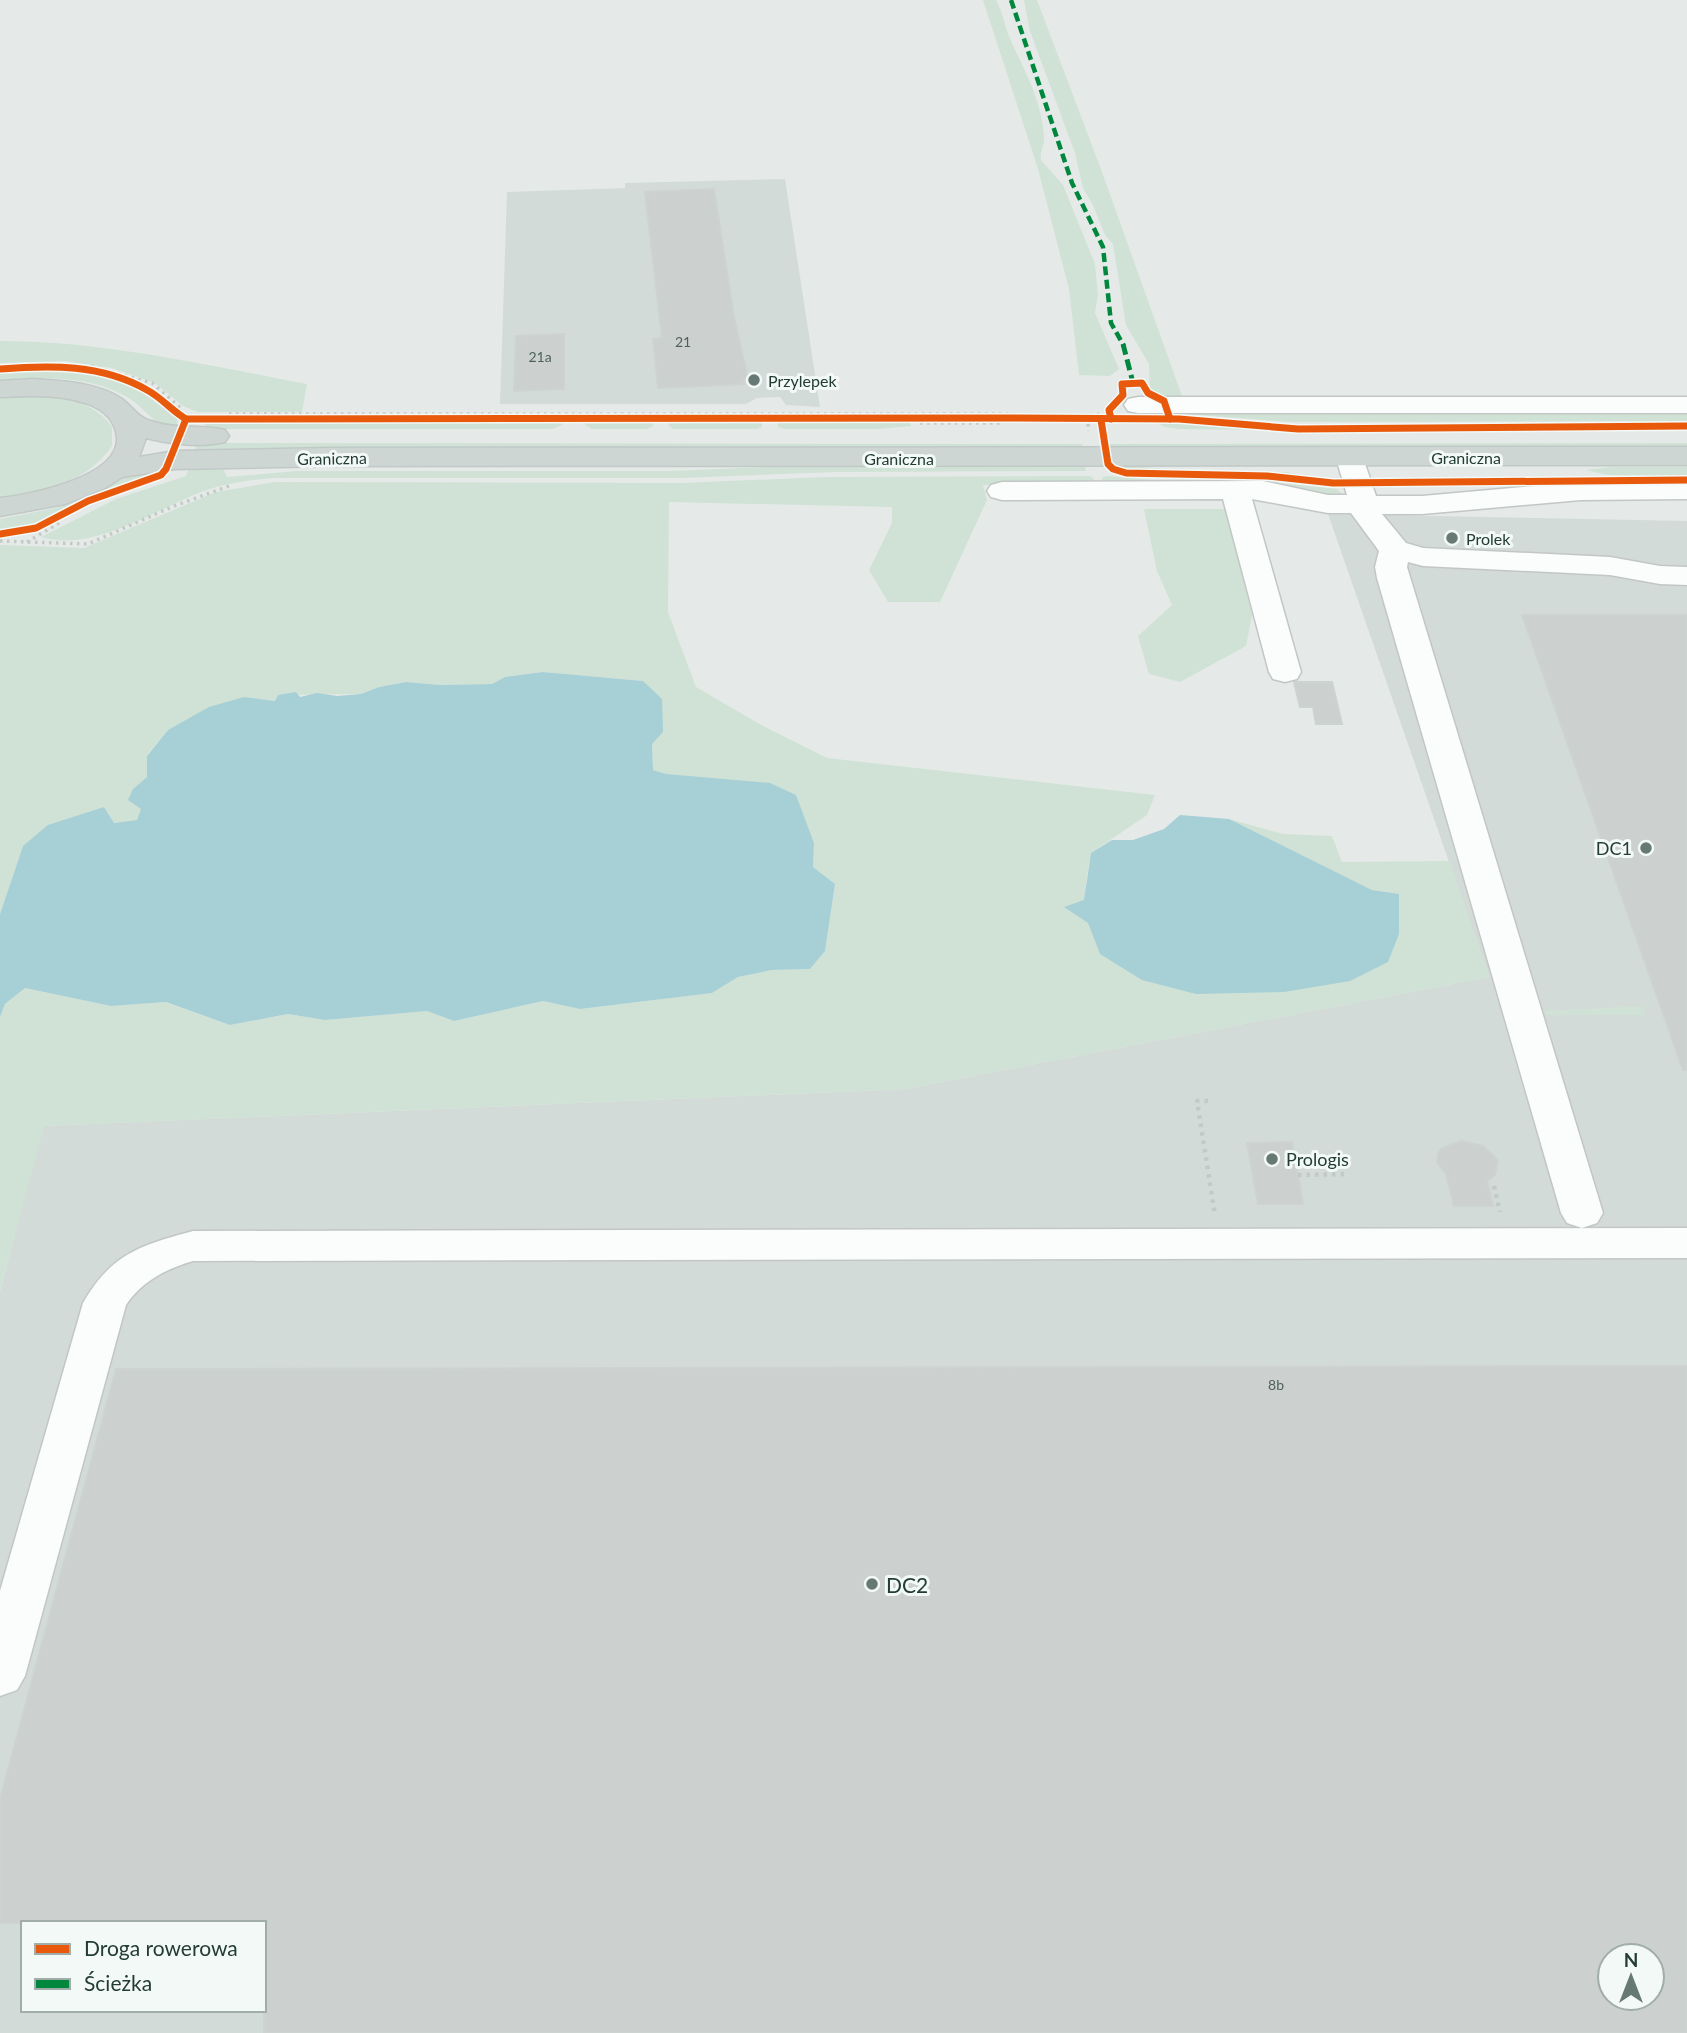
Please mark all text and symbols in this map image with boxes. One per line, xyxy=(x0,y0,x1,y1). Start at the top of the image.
house number: 21 xyxy=(675,333,691,350)
house number: 21a xyxy=(528,348,552,365)
place label: Przylepek xyxy=(768,371,837,390)
marker: Przylepek xyxy=(746,372,762,388)
street label: Graniczna xyxy=(297,448,367,468)
street label: Graniczna xyxy=(1431,448,1501,467)
street label: Graniczna xyxy=(864,449,934,468)
place label: Prolek xyxy=(1466,529,1511,548)
marker: Prolek xyxy=(1444,530,1460,546)
place label: DC1 xyxy=(1596,837,1632,859)
marker: DC1 xyxy=(1638,840,1654,856)
place label: Prologis xyxy=(1286,1148,1349,1170)
marker: Prologis xyxy=(1264,1151,1280,1167)
house number: 8b xyxy=(1268,1376,1284,1393)
place label: DC2 xyxy=(886,1572,928,1597)
marker: DC2 xyxy=(864,1576,880,1592)
legend xyxy=(21,1921,266,2012)
text: Droga rowerowa xyxy=(84,1935,238,1960)
north arrow xyxy=(1596,1942,1666,2012)
text: N xyxy=(1624,1948,1638,1971)
text: Ścieżka xyxy=(84,1970,152,1995)

